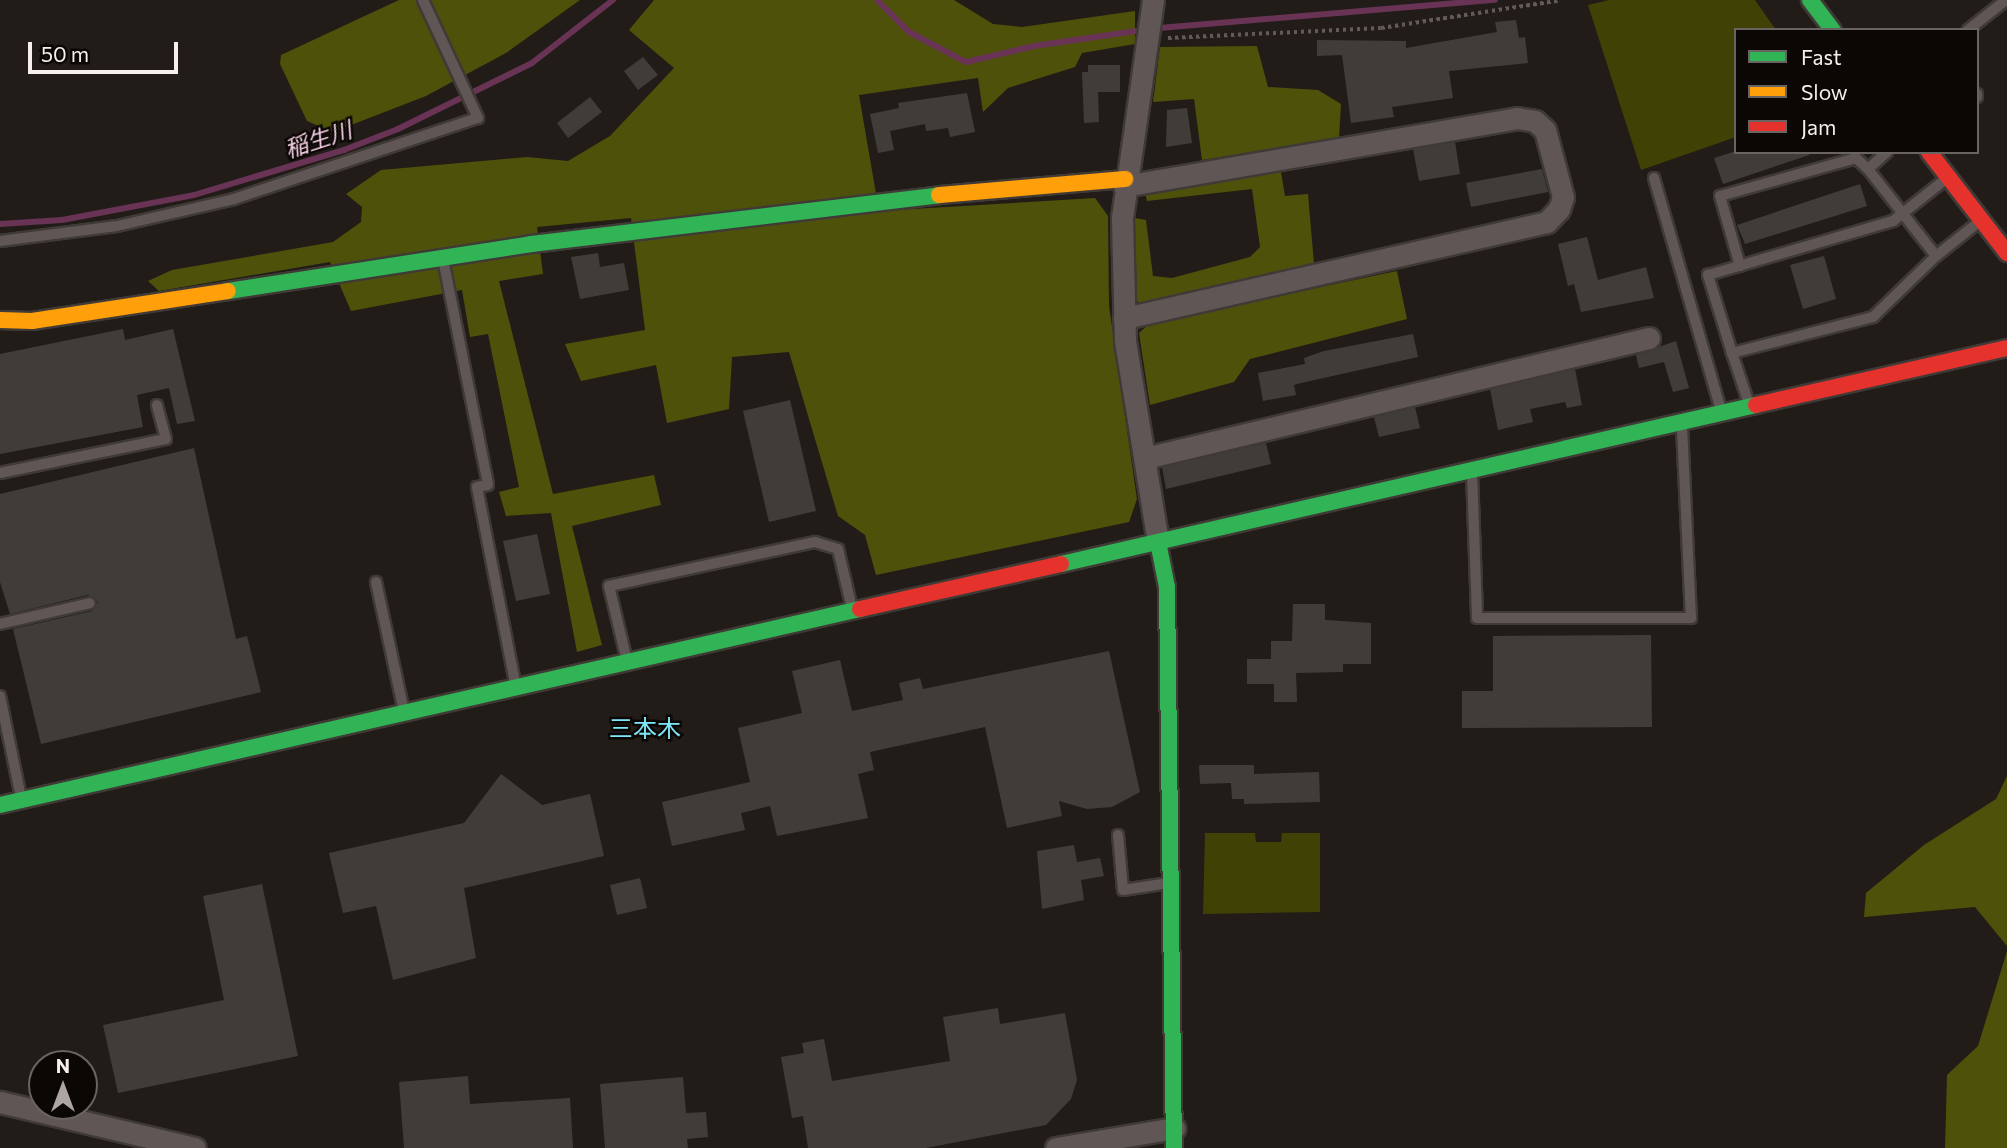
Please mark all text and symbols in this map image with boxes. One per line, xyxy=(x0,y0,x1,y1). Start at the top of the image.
scale bar xyxy=(32,28,182,72)
legend xyxy=(1734,28,1979,154)
text: 50 m xyxy=(41,41,89,66)
text: Fast xyxy=(1801,44,1842,69)
text: Slow xyxy=(1801,79,1848,104)
text: Jam xyxy=(1801,114,1836,139)
water label: 稲生川 xyxy=(281,115,355,163)
district label: 三本木 xyxy=(609,714,681,742)
north arrow xyxy=(28,1050,98,1120)
text: N xyxy=(56,1054,70,1077)

